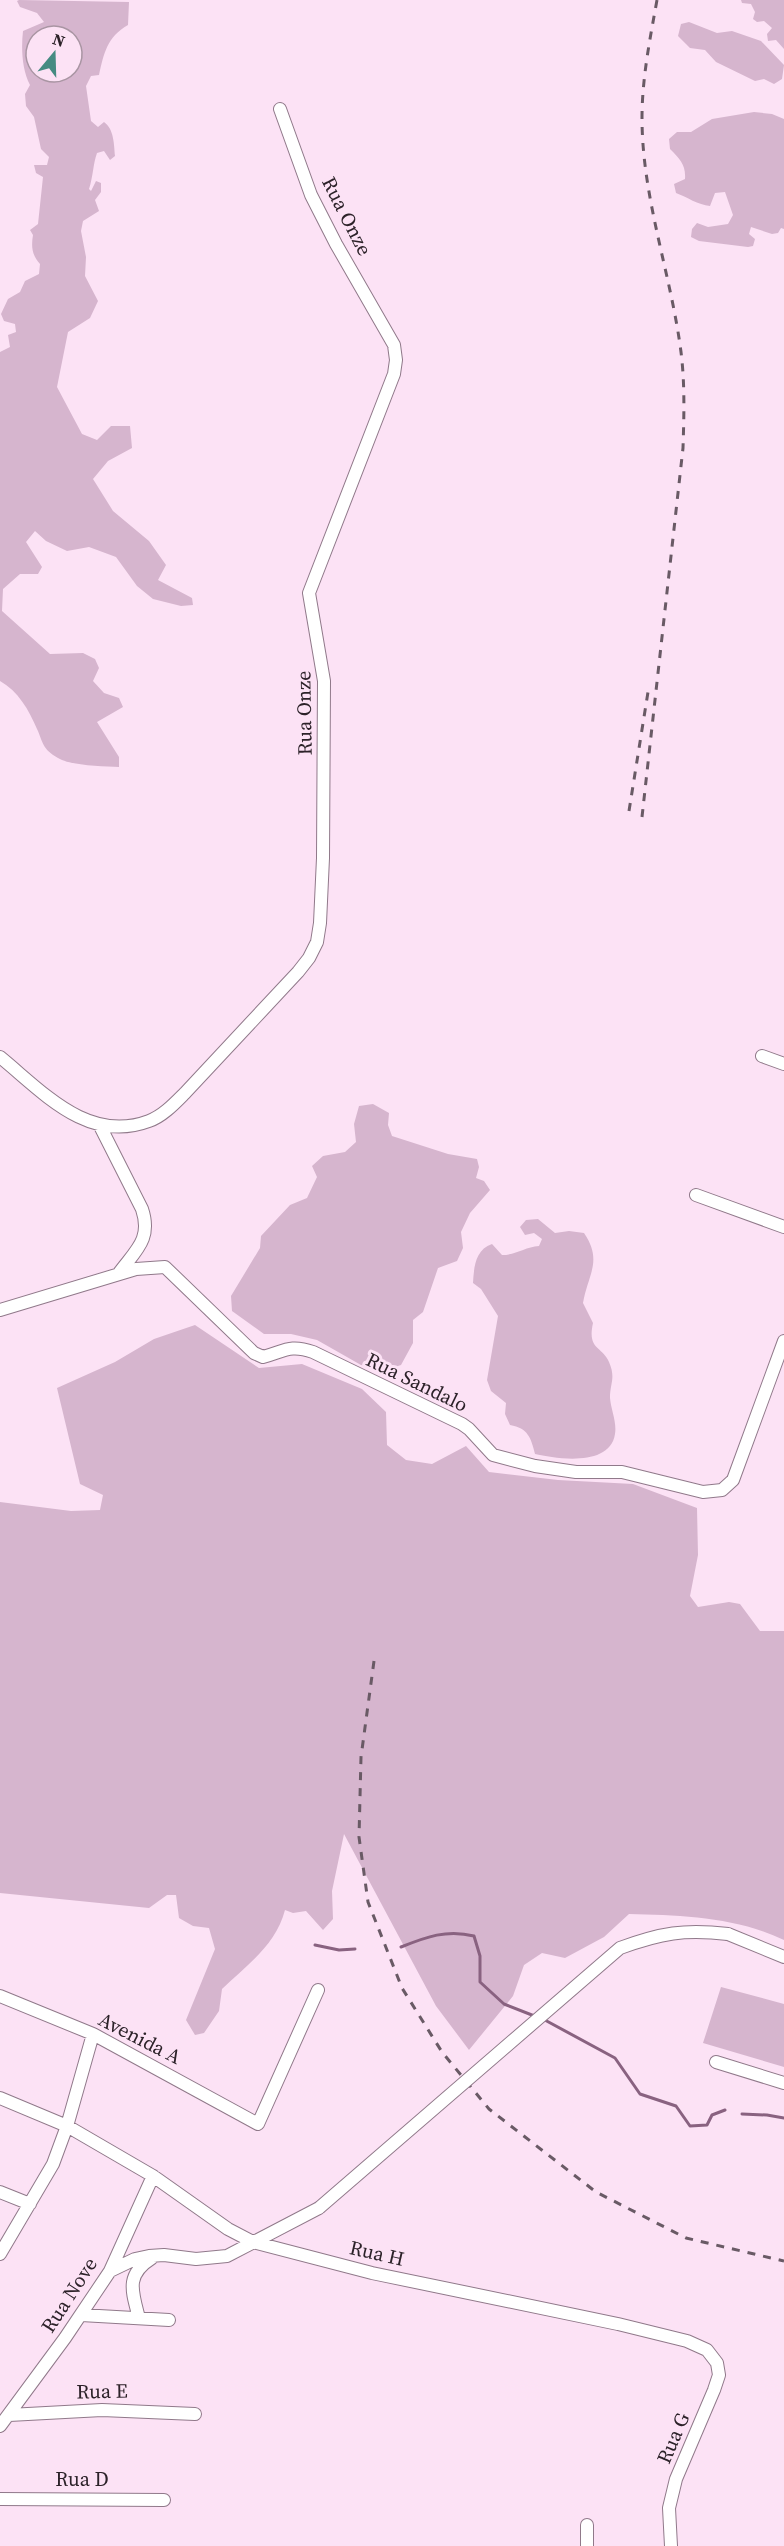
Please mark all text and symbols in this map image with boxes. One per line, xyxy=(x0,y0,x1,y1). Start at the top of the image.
north arrow xyxy=(24,24,84,84)
text: N xyxy=(50,28,68,52)
street label: Rua Onze xyxy=(315,172,379,260)
street label: Rua Onze xyxy=(289,670,319,756)
street label: Rua Sandalo xyxy=(361,1345,473,1419)
street label: Avenida A xyxy=(94,2005,187,2071)
street label: Rua H xyxy=(347,2233,407,2273)
street label: Rua Nove xyxy=(34,2252,104,2338)
street label: Rua E xyxy=(76,2377,128,2405)
street label: Rua G xyxy=(650,2408,696,2468)
street label: Rua D xyxy=(55,2465,109,2493)

